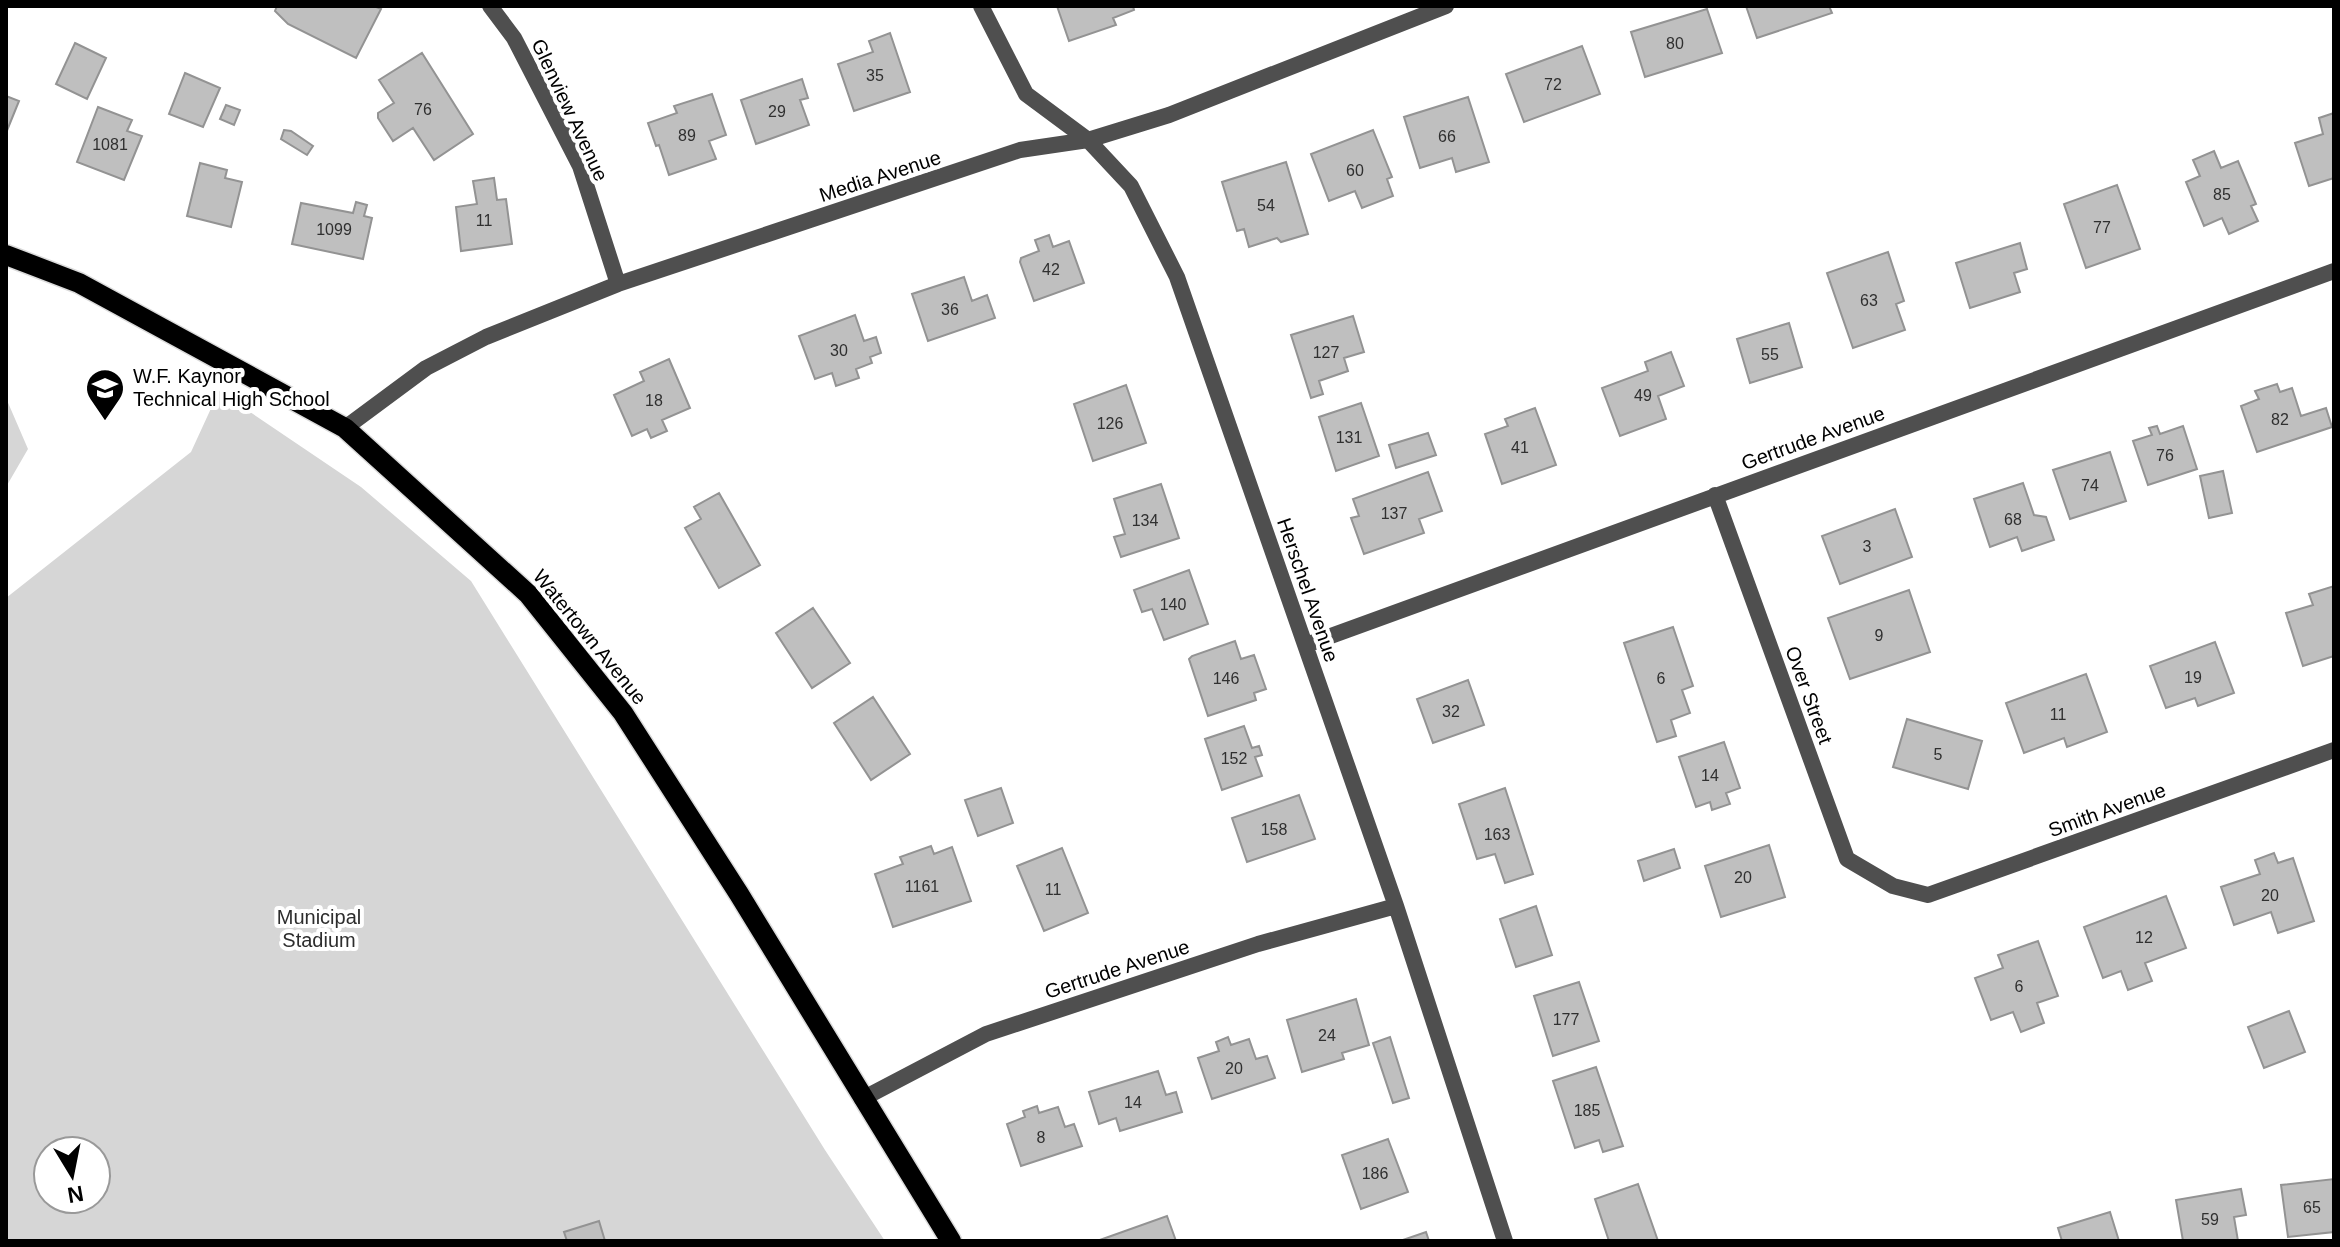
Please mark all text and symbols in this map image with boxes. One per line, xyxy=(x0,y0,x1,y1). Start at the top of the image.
street label: Glenview Avenue xyxy=(527,35,613,185)
house number: 80 xyxy=(1666,35,1684,52)
house number: 35 xyxy=(866,67,884,84)
house number: 72 xyxy=(1544,76,1562,93)
house number: 76 xyxy=(414,101,432,118)
house number: 29 xyxy=(768,103,786,120)
house number: 89 xyxy=(678,127,696,144)
house number: 66 xyxy=(1438,128,1456,145)
house number: 1081 xyxy=(92,136,128,153)
street label: Media Avenue xyxy=(816,146,944,206)
house number: 60 xyxy=(1346,162,1364,179)
house number: 85 xyxy=(2213,186,2231,203)
house number: 54 xyxy=(1257,197,1275,214)
house number: 11 xyxy=(476,212,492,229)
house number: 77 xyxy=(2093,219,2111,236)
house number: 1099 xyxy=(316,221,352,238)
house number: 42 xyxy=(1042,261,1060,278)
house number: 63 xyxy=(1860,292,1878,309)
house number: 36 xyxy=(941,301,959,318)
house number: 30 xyxy=(830,342,848,359)
house number: 127 xyxy=(1313,344,1339,361)
house number: 55 xyxy=(1761,346,1779,363)
place label: W.F. Kaynor Technical High School xyxy=(133,365,330,410)
school or university icon: W.F. Kaynor Technical High School xyxy=(84,367,126,422)
house number: 49 xyxy=(1634,387,1652,404)
house number: 18 xyxy=(645,392,663,409)
street label: Gertrude Avenue xyxy=(1738,402,1888,474)
house number: 82 xyxy=(2271,411,2289,428)
house number: 126 xyxy=(1097,415,1123,432)
house number: 131 xyxy=(1336,429,1362,446)
house number: 41 xyxy=(1511,439,1529,456)
house number: 76 xyxy=(2156,447,2174,464)
house number: 74 xyxy=(2081,477,2099,494)
house number: 137 xyxy=(1381,505,1407,522)
house number: 68 xyxy=(2004,511,2022,528)
house number: 134 xyxy=(1132,512,1158,529)
street label: Herschel Avenue xyxy=(1273,515,1343,665)
house number: 3 xyxy=(1863,538,1872,555)
street label: Watertown Avenue xyxy=(529,565,651,709)
house number: 140 xyxy=(1160,596,1186,613)
house number: 9 xyxy=(1875,627,1884,644)
street label: Over Street xyxy=(1781,643,1837,747)
house number: 19 xyxy=(2184,669,2202,686)
house number: 146 xyxy=(1213,670,1239,687)
house number: 6 xyxy=(1657,670,1666,687)
house number: 32 xyxy=(1442,703,1460,720)
house number: 11 xyxy=(2050,706,2066,723)
house number: 5 xyxy=(1934,746,1943,763)
house number: 152 xyxy=(1221,750,1247,767)
house number: 14 xyxy=(1701,767,1719,784)
street label: Smith Avenue xyxy=(2045,779,2169,841)
house number: 158 xyxy=(1261,821,1287,838)
house number: 163 xyxy=(1484,826,1510,843)
house number: 20 xyxy=(1734,869,1752,886)
house number: 1161 xyxy=(905,878,939,895)
house number: 11 xyxy=(1045,881,1061,898)
house number: 20 xyxy=(2261,887,2279,904)
park label: Municipal Stadium xyxy=(277,906,361,951)
house number: 12 xyxy=(2135,929,2153,946)
street label: Gertrude Avenue xyxy=(1042,935,1192,1003)
house number: 6 xyxy=(2015,978,2024,995)
house number: 177 xyxy=(1553,1011,1579,1028)
house number: 24 xyxy=(1318,1027,1336,1044)
house number: 20 xyxy=(1225,1060,1243,1077)
house number: 14 xyxy=(1124,1094,1142,1111)
house number: 185 xyxy=(1574,1102,1600,1119)
house number: 8 xyxy=(1037,1129,1046,1146)
north arrow xyxy=(32,1135,112,1215)
house number: 186 xyxy=(1362,1165,1388,1182)
text: N xyxy=(65,1181,85,1208)
house number: 65 xyxy=(2303,1199,2321,1216)
house number: 59 xyxy=(2201,1211,2219,1228)

